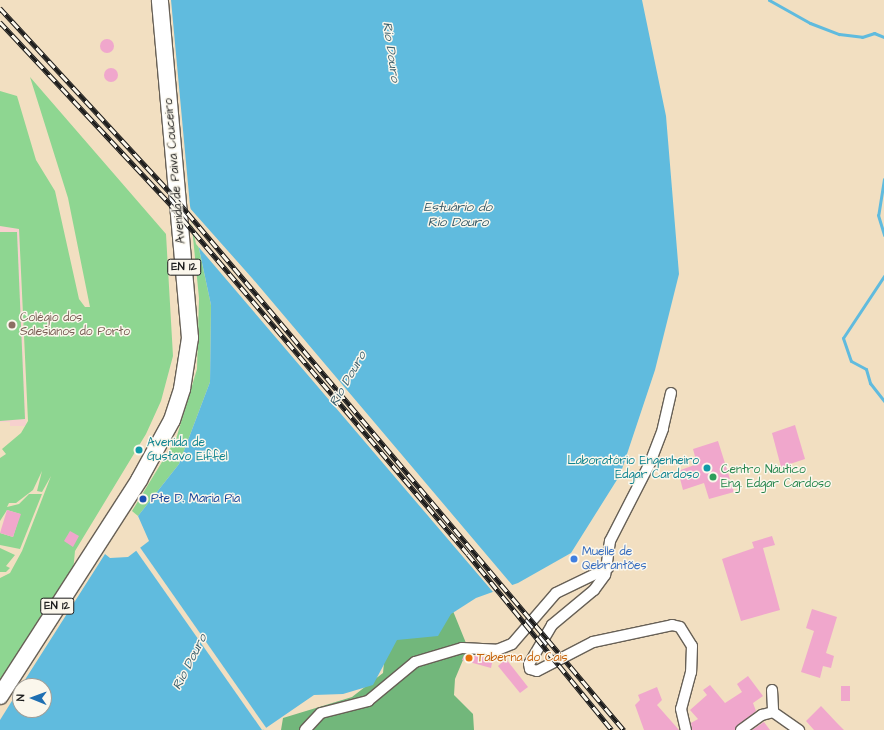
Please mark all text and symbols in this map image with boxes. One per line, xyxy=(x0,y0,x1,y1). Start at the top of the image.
water label: Rio Douro xyxy=(379,21,403,83)
street label: Avenida de Paiva Couceiro xyxy=(161,98,189,244)
water label: Estuário do Rio Douro xyxy=(424,200,492,231)
road number: EN 12 xyxy=(167,258,201,276)
place label: Colégio dos Salesianos do Porto xyxy=(20,311,130,339)
marker: Colégio dos Salesianos do Porto xyxy=(7,320,17,330)
water label: Rio Douro xyxy=(326,349,370,409)
place label: Avenida de Gustavo Eiffel xyxy=(147,436,228,464)
marker: Avenida de Gustavo Eiffel xyxy=(134,445,144,455)
place label: Laboratório Engenheiro Edgar Cardoso xyxy=(567,454,699,482)
marker: Laboratório Engenheiro Edgar Cardoso xyxy=(702,463,712,473)
place label: Centro Náutico Eng. Edgar Cardoso xyxy=(721,463,831,491)
marker: Centro Náutico Eng. Edgar Cardoso xyxy=(708,472,718,482)
place label: Pte D. Maria Pia xyxy=(151,492,240,506)
marker: Pte D. Maria Pia xyxy=(138,494,148,504)
place label: Muelle de Qebrantões xyxy=(582,545,647,573)
marker: Muelle de Qebrantões xyxy=(569,554,579,564)
road number: EN 12 xyxy=(40,597,74,615)
water label: Rio Douro xyxy=(169,631,211,693)
place label: Taberna do Cais xyxy=(477,651,567,665)
marker: Taberna do Cais xyxy=(464,653,474,663)
north arrow xyxy=(12,678,52,718)
text: N xyxy=(13,694,28,701)

